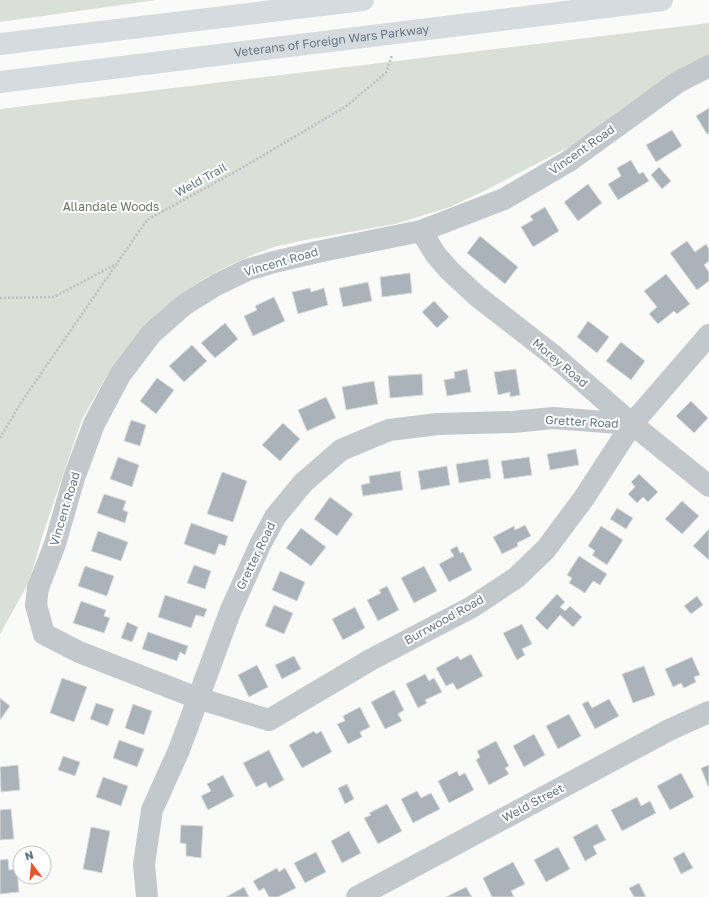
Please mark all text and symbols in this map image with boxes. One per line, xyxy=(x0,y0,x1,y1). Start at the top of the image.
street label: Veterans of Foreign Wars Parkway xyxy=(233,21,430,60)
street label: Vincent Road xyxy=(546,121,617,178)
street label: Weld Trail xyxy=(172,159,229,200)
park label: Allandale Woods xyxy=(63,199,159,214)
street label: Vincent Road xyxy=(242,244,320,279)
street label: Morey Road xyxy=(529,335,591,390)
street label: Gretter Road xyxy=(545,412,619,431)
street label: Vincent Road xyxy=(46,470,83,548)
street label: Gretter Road xyxy=(233,519,278,592)
street label: Burrwood Road xyxy=(401,592,486,648)
street label: Weld Street xyxy=(499,780,566,825)
north arrow xyxy=(12,845,52,885)
text: N xyxy=(23,848,35,862)

